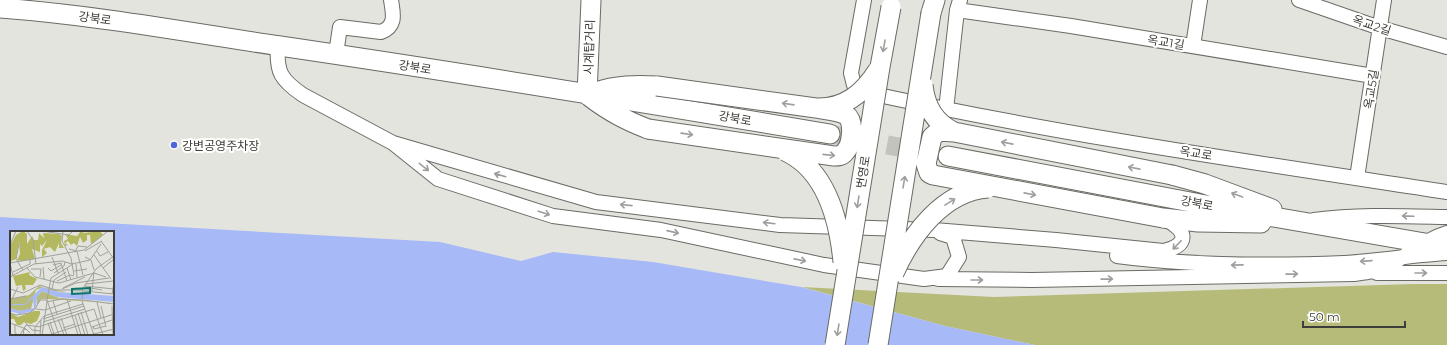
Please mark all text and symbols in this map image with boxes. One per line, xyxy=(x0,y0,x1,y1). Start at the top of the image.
street label: 강북로 xyxy=(78,8,112,28)
street label: 옥교2길 xyxy=(1351,12,1393,38)
street label: 시계탑거리 xyxy=(581,19,597,75)
street label: 옥교1길 xyxy=(1146,32,1186,52)
one-way arrow xyxy=(879,39,887,52)
street label: 강북로 xyxy=(397,57,433,77)
street label: 옥교5길 xyxy=(1360,68,1382,110)
one-way arrow xyxy=(781,100,794,108)
street label: 강북로 xyxy=(717,108,753,128)
one-way arrow xyxy=(680,130,693,138)
place label: 강변공영주차장 xyxy=(182,138,259,153)
one-way arrow xyxy=(1000,138,1013,146)
marker: 강변공영주차장 xyxy=(169,140,179,150)
street label: 옥교로 xyxy=(1178,143,1214,163)
one-way arrow xyxy=(823,152,836,159)
street label: 번영로 xyxy=(853,154,873,190)
one-way arrow xyxy=(418,163,429,171)
one-way arrow xyxy=(1128,163,1141,171)
one-way arrow xyxy=(494,171,507,178)
one-way arrow xyxy=(900,176,908,189)
one-way arrow xyxy=(1023,190,1036,198)
one-way arrow xyxy=(1230,191,1243,198)
street label: 강북로 xyxy=(1179,192,1215,214)
one-way arrow xyxy=(854,195,862,208)
one-way arrow xyxy=(944,198,955,206)
one-way arrow xyxy=(620,201,633,209)
one-way arrow xyxy=(538,210,551,217)
one-way arrow xyxy=(1402,212,1415,220)
one-way arrow xyxy=(763,219,776,227)
one-way arrow xyxy=(666,229,679,237)
inset map xyxy=(10,231,114,335)
one-way arrow xyxy=(1173,239,1183,249)
one-way arrow xyxy=(793,256,806,264)
one-way arrow xyxy=(1360,258,1373,265)
one-way arrow xyxy=(1231,261,1244,268)
one-way arrow xyxy=(1414,269,1427,277)
one-way arrow xyxy=(1285,270,1298,278)
one-way arrow xyxy=(1100,275,1113,283)
one-way arrow xyxy=(970,276,983,283)
scale bar xyxy=(1303,303,1405,329)
text: 50 m xyxy=(1309,309,1340,324)
one-way arrow xyxy=(833,323,841,336)

